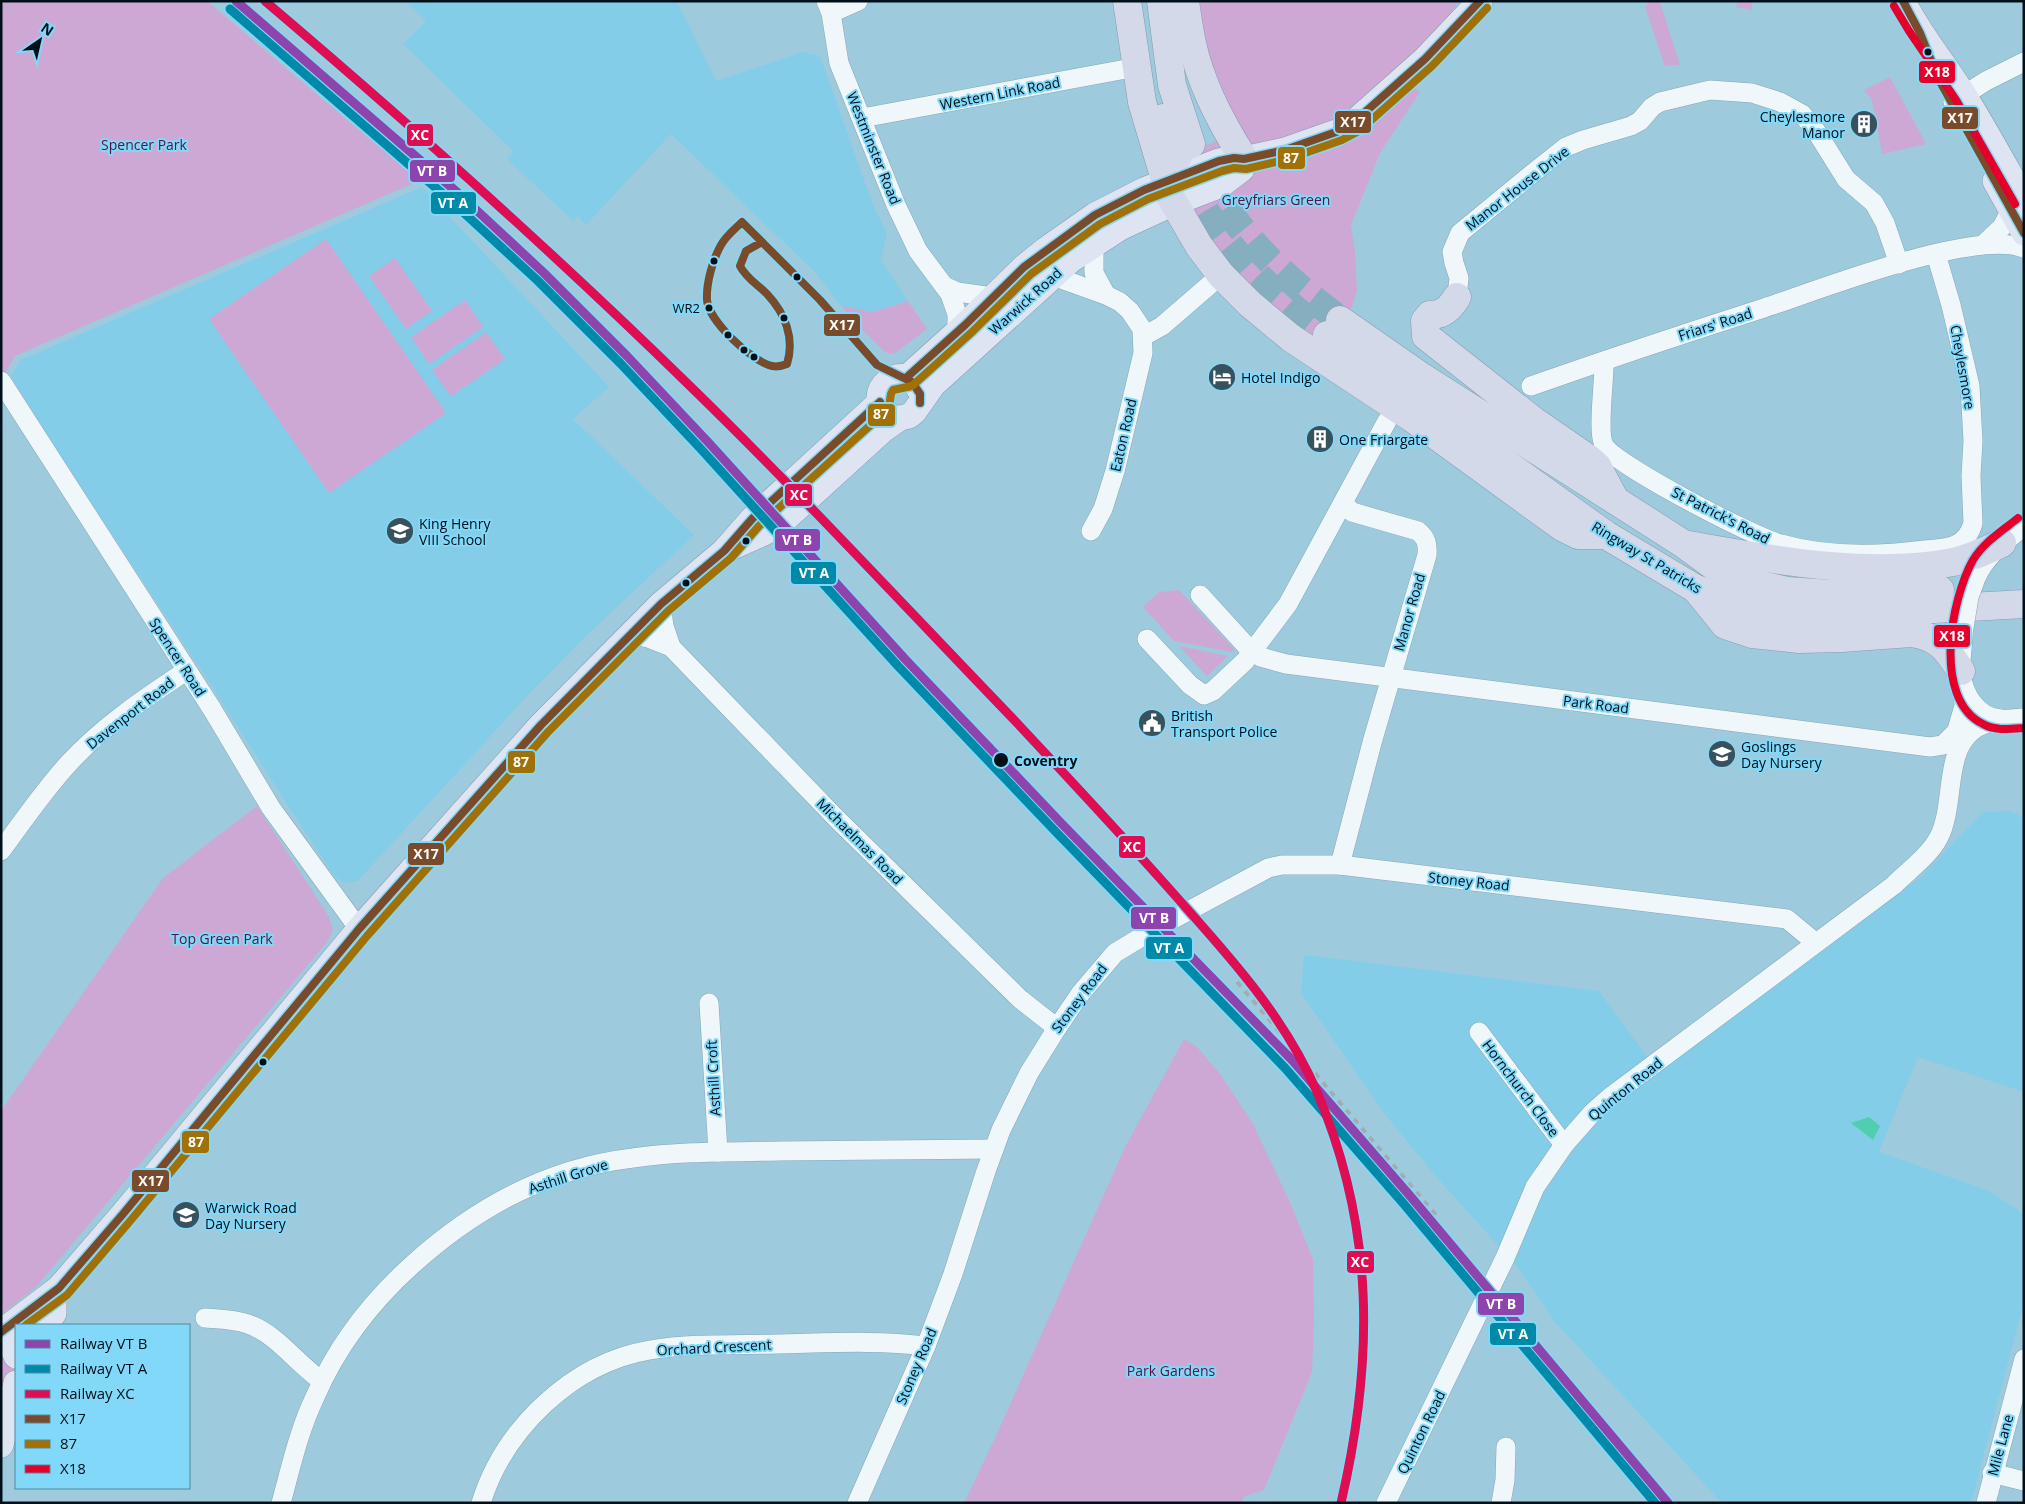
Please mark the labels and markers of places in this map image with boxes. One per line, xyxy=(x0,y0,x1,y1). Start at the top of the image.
unlabelled marker xyxy=(1923,47,1933,57)
place label: Cheylesmore Manor xyxy=(1760,107,1845,142)
building icon: Cheylesmore Manor xyxy=(1849,109,1879,139)
unlabelled marker xyxy=(709,256,719,266)
unlabelled marker xyxy=(792,272,802,282)
place label: WR2 xyxy=(673,299,700,317)
marker: WR2 xyxy=(704,303,714,313)
unlabelled marker xyxy=(779,313,789,323)
unlabelled marker xyxy=(723,330,733,340)
unlabelled marker xyxy=(739,345,749,355)
unlabelled marker xyxy=(749,352,759,362)
hotel icon: Hotel Indigo xyxy=(1207,362,1237,392)
place label: Hotel Indigo xyxy=(1241,368,1320,387)
building icon: One Friargate xyxy=(1305,424,1335,454)
place label: One Friargate xyxy=(1339,430,1428,449)
place label: King Henry VIII School xyxy=(419,514,491,549)
school or university icon: King Henry VIII School xyxy=(385,516,415,546)
unlabelled marker xyxy=(741,536,751,546)
unlabelled marker xyxy=(681,578,691,588)
place label: British Transport Police xyxy=(1171,706,1277,741)
public building icon: British Transport Police xyxy=(1137,708,1167,738)
place label: Goslings Day Nursery xyxy=(1741,737,1823,772)
school or university icon: Goslings Day Nursery xyxy=(1707,739,1737,769)
marker: Coventry xyxy=(992,751,1010,769)
place label: Coventry xyxy=(1014,751,1077,770)
unlabelled marker xyxy=(258,1057,268,1067)
place label: Warwick Road Day Nursery xyxy=(205,1198,297,1233)
school or university icon: Warwick Road Day Nursery xyxy=(171,1200,201,1230)

